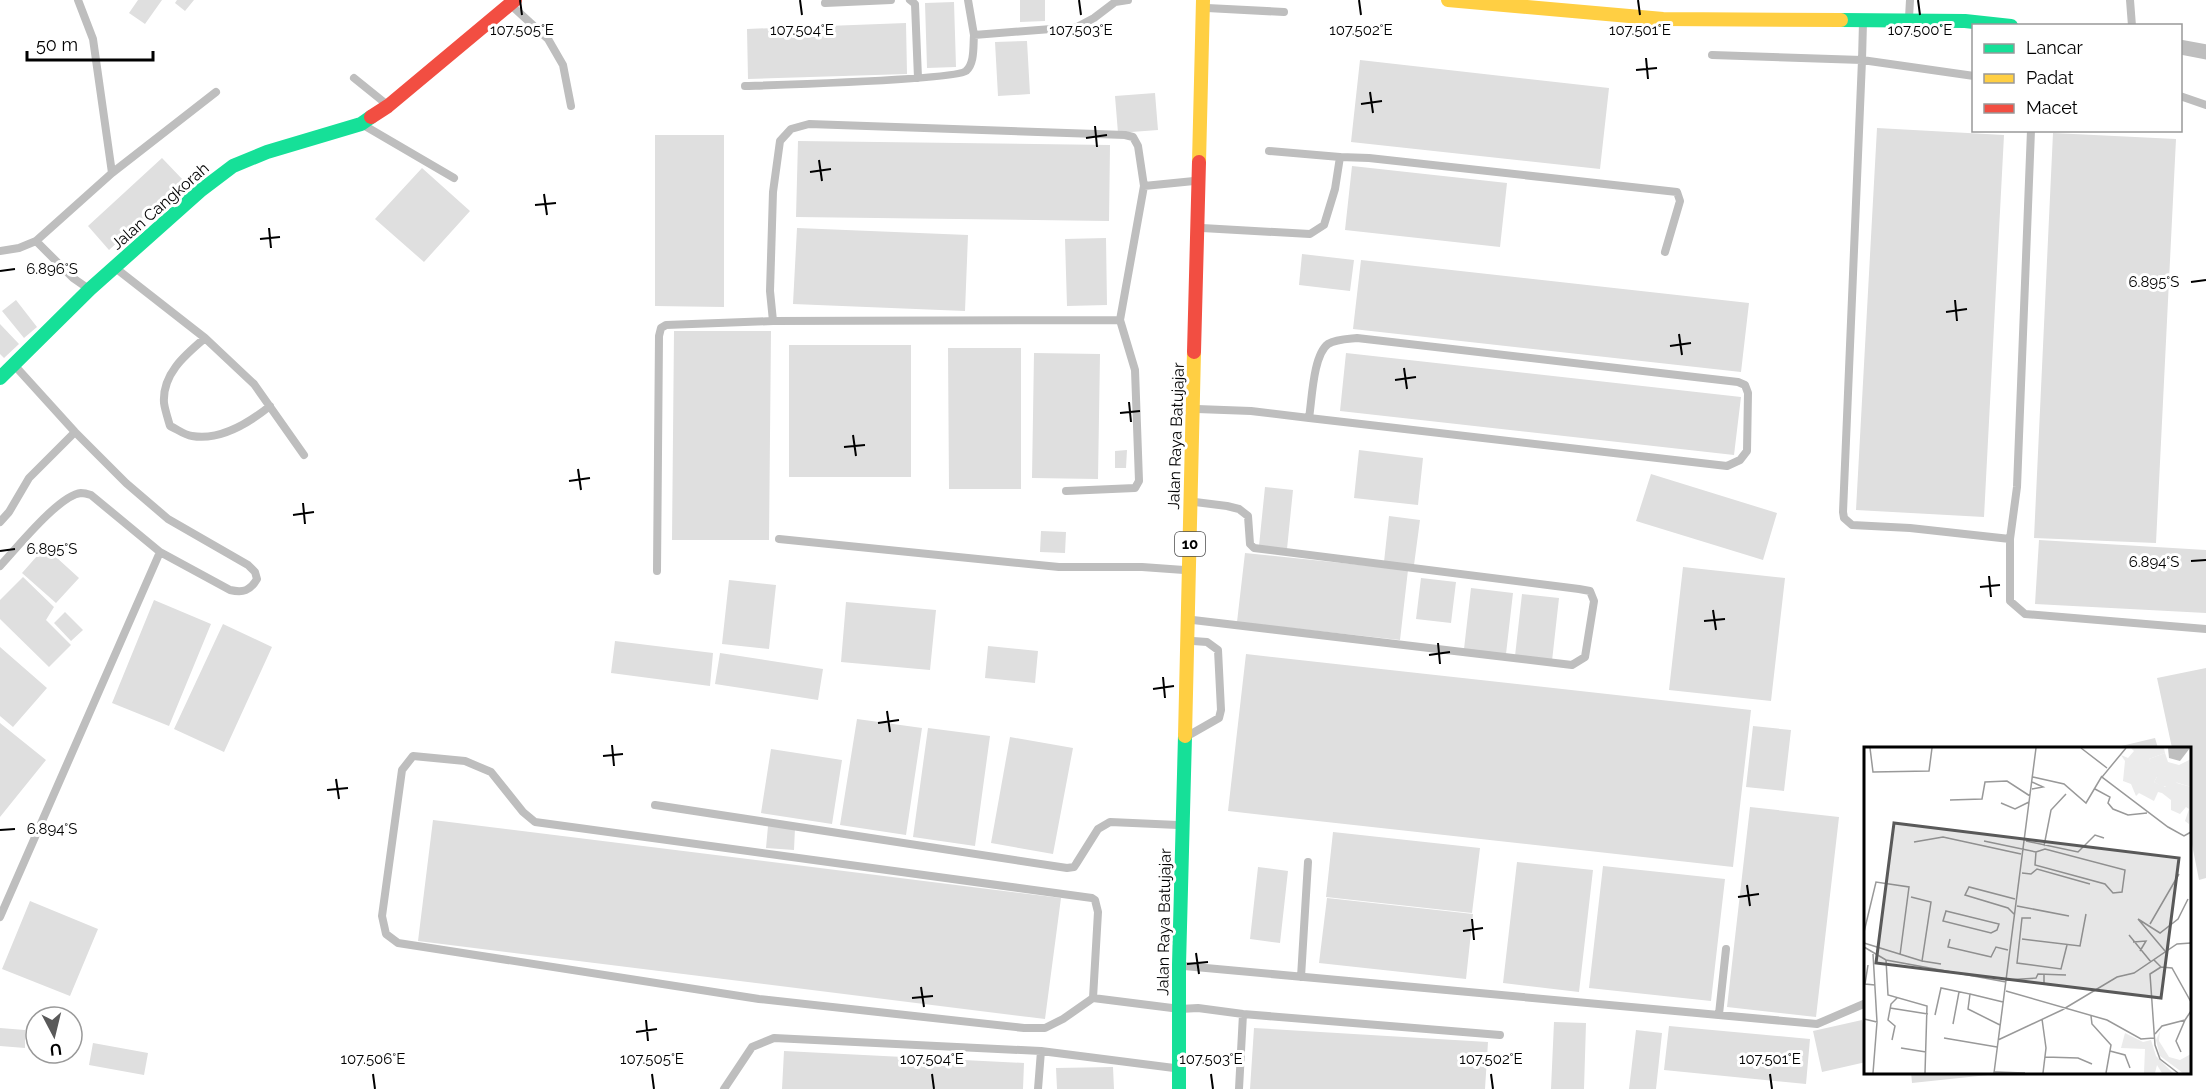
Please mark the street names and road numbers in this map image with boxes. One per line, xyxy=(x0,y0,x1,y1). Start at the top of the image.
street label: Jalan Cangkorah xyxy=(107,159,213,253)
street label: Jalan Raya Batujajar xyxy=(1164,362,1188,510)
road number: 10 xyxy=(1175,532,1205,556)
street label: Jalan Raya Batujajar xyxy=(1153,848,1175,996)

